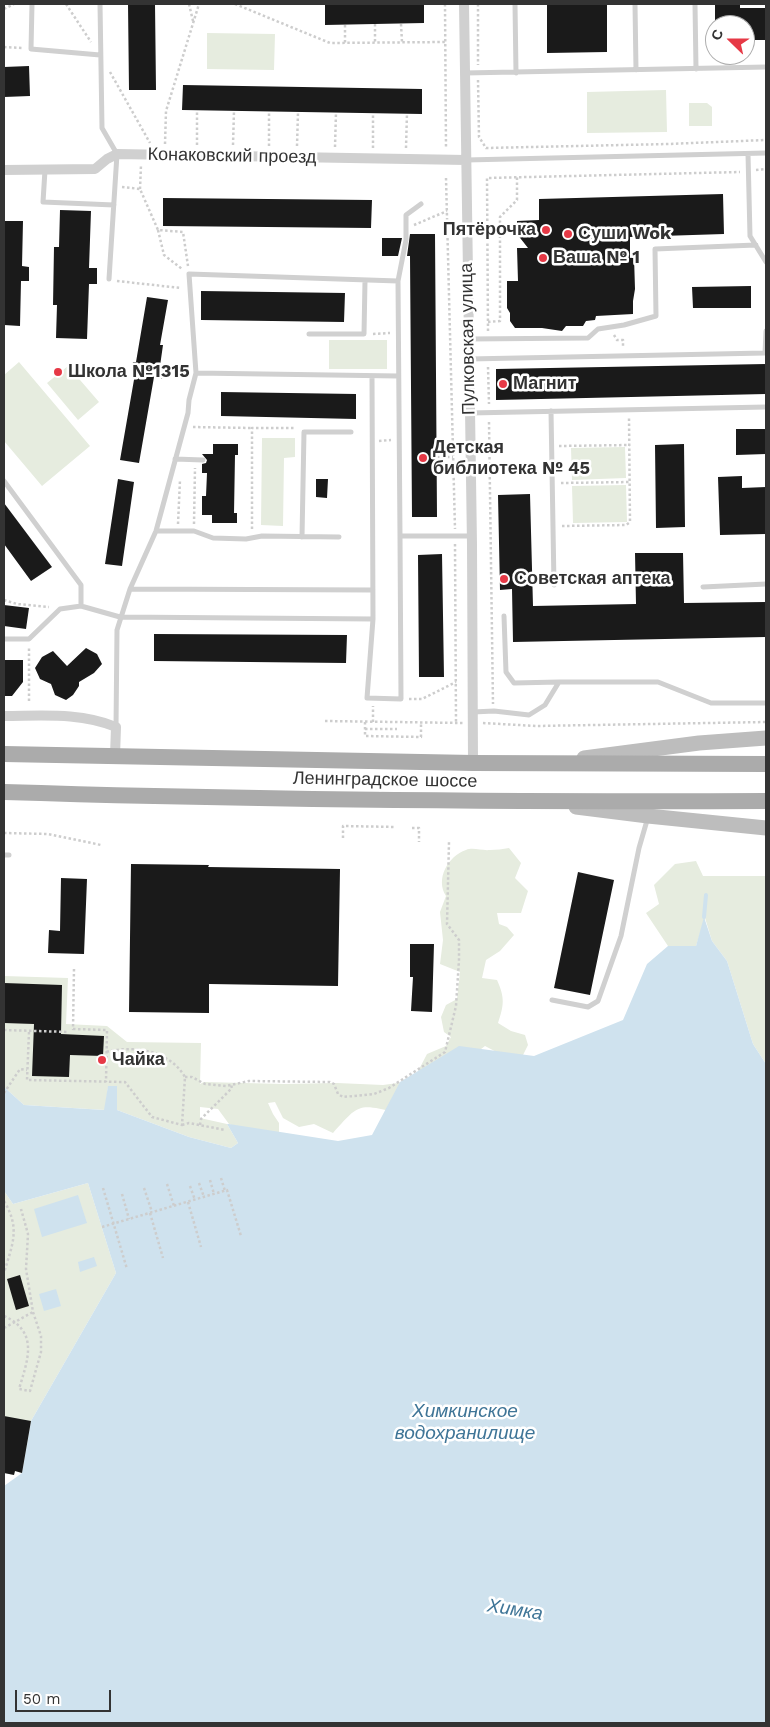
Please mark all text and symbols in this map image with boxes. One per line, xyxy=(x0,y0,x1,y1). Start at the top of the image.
north arrow xyxy=(705,15,755,65)
text: С xyxy=(708,27,726,42)
street label: Конаковский проезд xyxy=(147,144,317,168)
place label: Пятёрочка xyxy=(443,219,536,241)
place label: Суши Wok xyxy=(578,223,671,245)
marker: Пятёрочка xyxy=(540,224,552,236)
marker: Суши Wok xyxy=(562,228,574,240)
place label: Ваша № 1 xyxy=(553,247,640,269)
marker: Ваша № 1 xyxy=(537,252,549,264)
street label: Пулковская улица xyxy=(456,263,480,415)
place label: Школа №1315 xyxy=(68,361,190,383)
marker: Школа №1315 xyxy=(52,366,64,378)
place label: Магнит xyxy=(513,373,576,395)
marker: Магнит xyxy=(497,378,509,390)
place label: Детская библиотека № 45 xyxy=(433,437,590,479)
marker: Детская библиотека № 45 xyxy=(417,452,429,464)
place label: Советская аптека xyxy=(514,568,671,590)
marker: Советская аптека xyxy=(498,573,510,585)
street label: Ленинградское шоссе xyxy=(293,768,477,792)
place label: Чайка xyxy=(112,1049,165,1071)
marker: Чайка xyxy=(96,1054,108,1066)
water label: Химкинское водохранилище xyxy=(395,1400,535,1444)
water label: Химка xyxy=(486,1594,544,1626)
scale bar xyxy=(18,1680,114,1712)
text: 50 m xyxy=(23,1690,60,1708)

